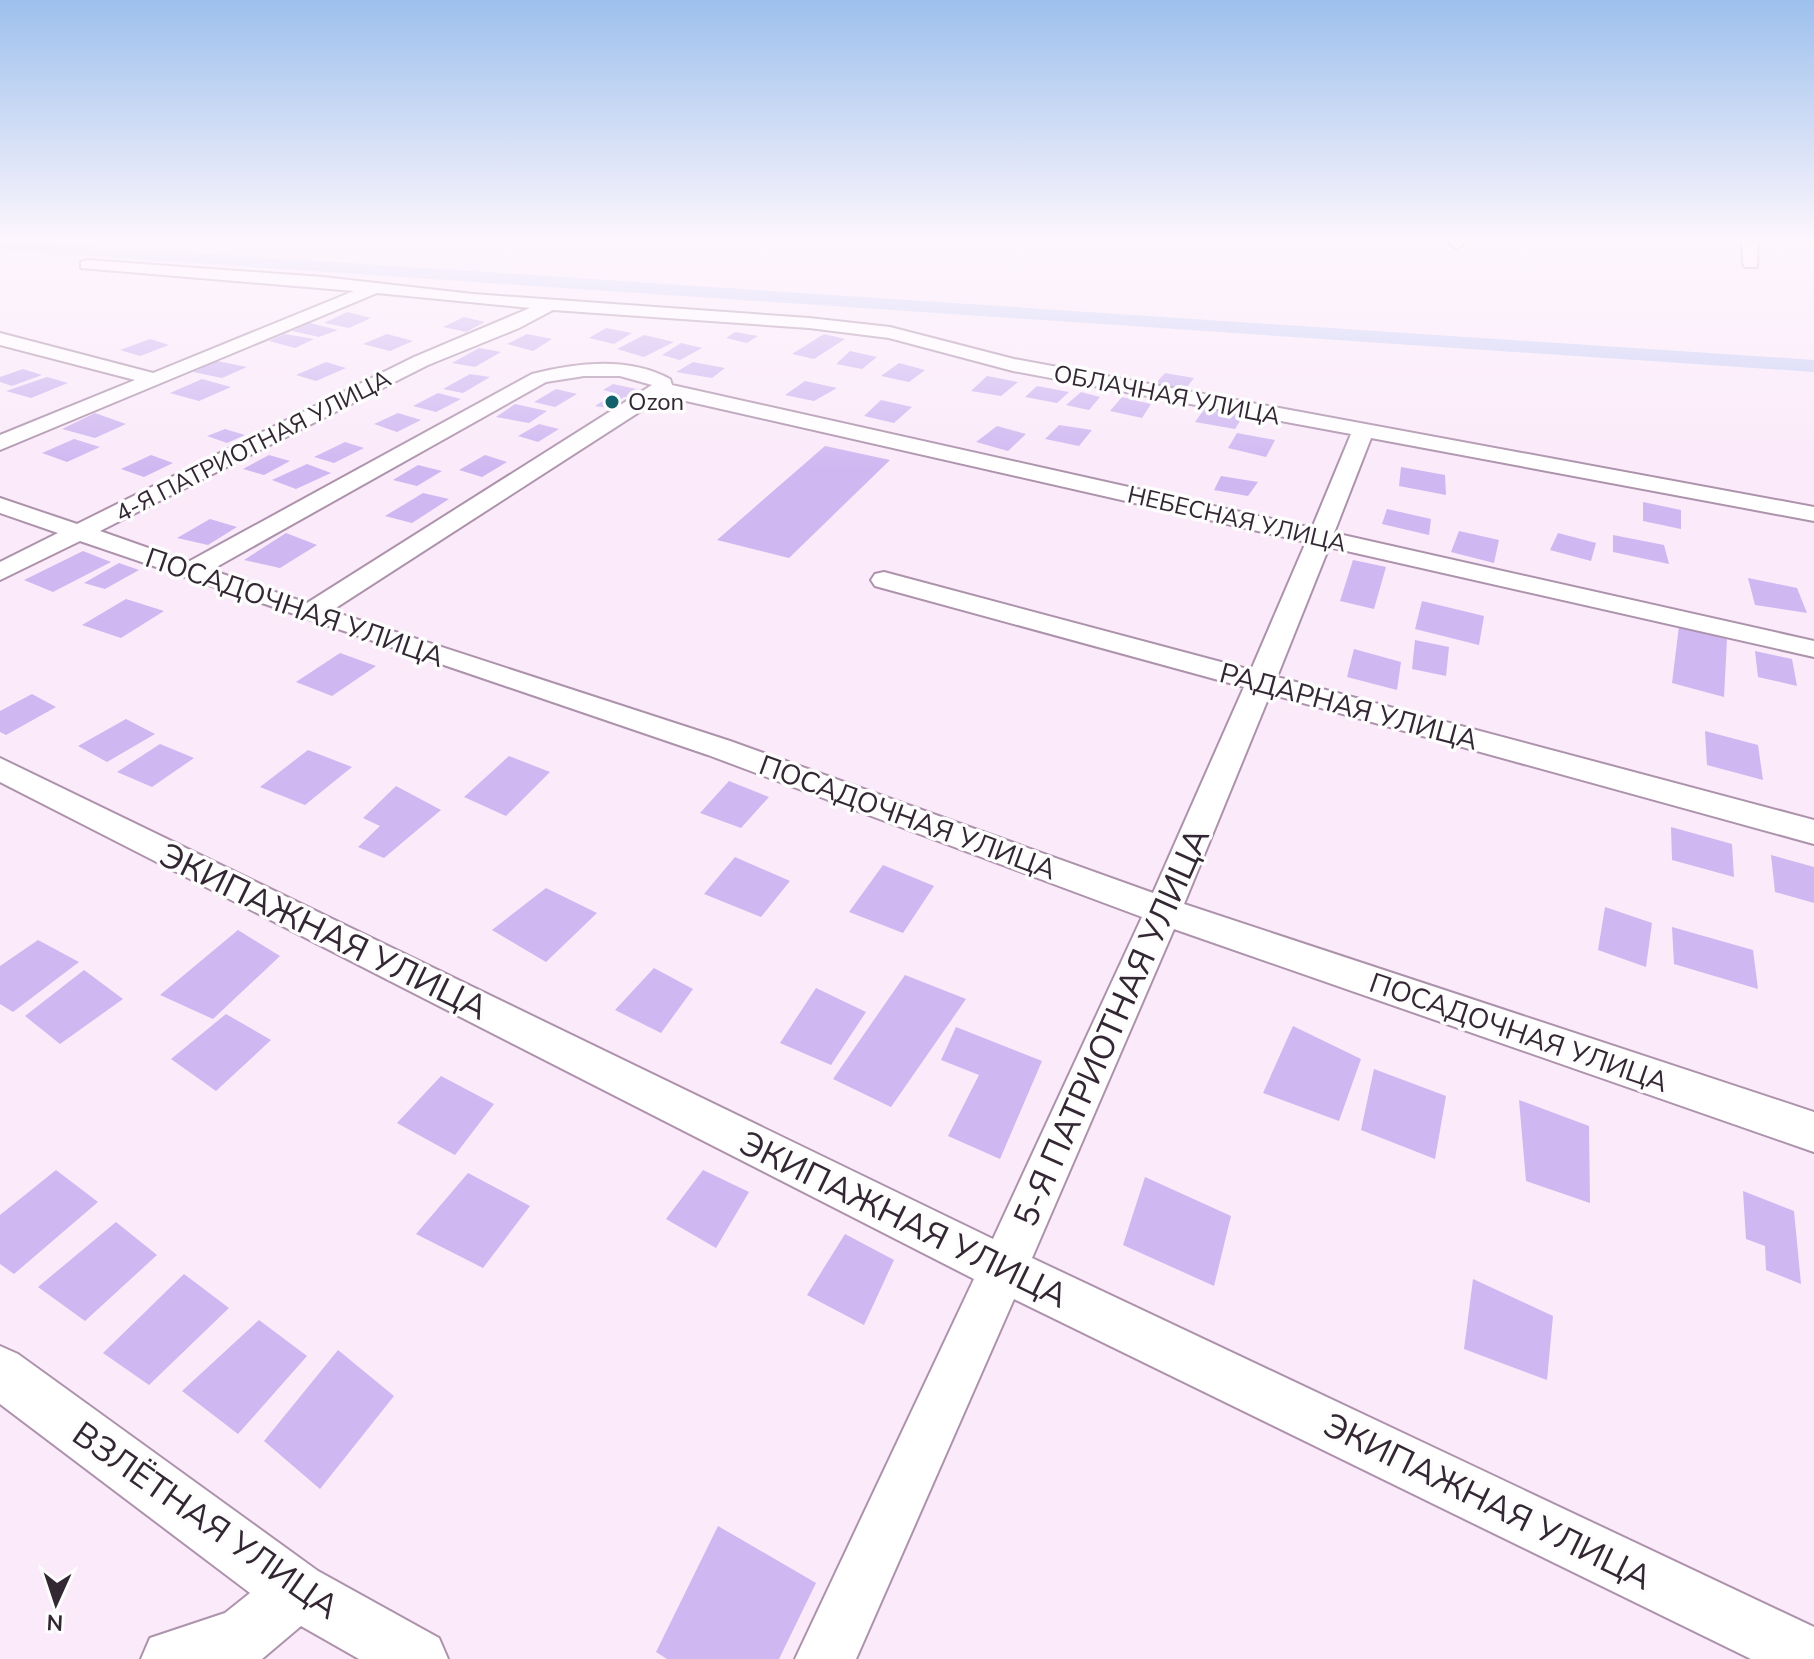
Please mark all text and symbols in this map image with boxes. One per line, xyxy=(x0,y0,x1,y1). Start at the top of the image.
street label: ОБЛАЧНАЯ УЛИЦА xyxy=(1051,357,1284,433)
street label: 4-Я ПАТРИОТНАЯ УЛИЦА xyxy=(110,362,397,530)
place label: Ozon xyxy=(628,386,684,418)
marker: Ozon xyxy=(603,393,621,411)
street label: НЕБЕСНАЯ УЛИЦА xyxy=(1124,478,1350,560)
street label: ПОСАДОЧНАЯ УЛИЦА xyxy=(140,539,449,677)
street label: РАДАРНАЯ УЛИЦА xyxy=(1216,654,1482,760)
street label: ПОСАДОЧНАЯ УЛИЦА xyxy=(754,747,1061,889)
street label: 5-Я ПАТРИОТНАЯ УЛИЦА xyxy=(1003,820,1221,1234)
street label: ЭКИПАЖНАЯ УЛИЦА xyxy=(152,832,495,1031)
street label: ПОСАДОЧНАЯ УЛИЦА xyxy=(1364,964,1673,1102)
street label: ЭКИПАЖНАЯ УЛИЦА xyxy=(732,1120,1075,1319)
street label: ЭКИПАЖНАЯ УЛИЦА xyxy=(1316,1402,1659,1601)
street label: ВЗЛЁТНАЯ УЛИЦА xyxy=(63,1411,348,1630)
north arrow xyxy=(16,1563,96,1643)
text: N xyxy=(46,1607,64,1637)

